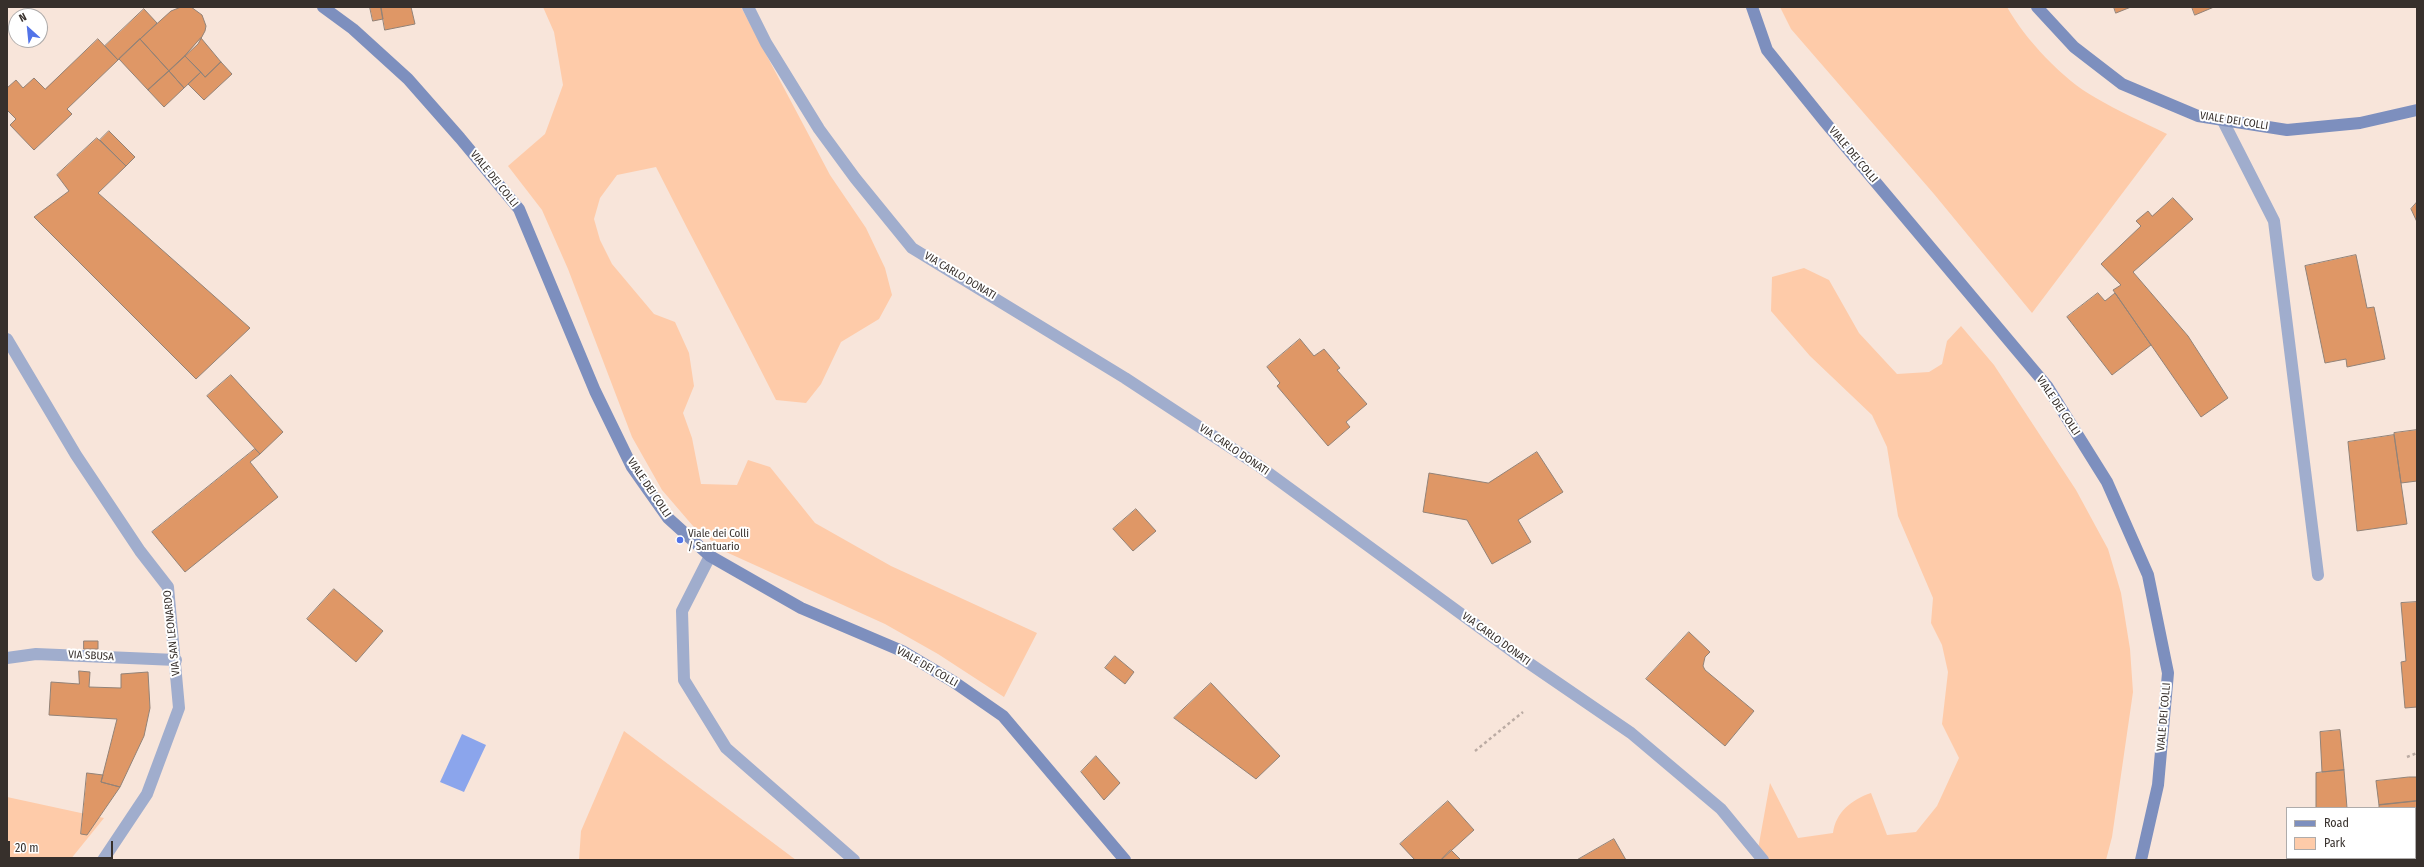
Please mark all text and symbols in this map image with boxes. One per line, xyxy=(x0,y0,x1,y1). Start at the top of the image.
north arrow xyxy=(8,8,48,48)
text: N xyxy=(17,10,29,25)
street label: VIALE DEI COLLI xyxy=(2199,109,2269,133)
street label: VIALE DEI COLLI xyxy=(1826,124,1880,186)
street label: VIALE DEI COLLI xyxy=(467,148,521,210)
street label: VIA CARLO DONATI xyxy=(922,249,998,303)
street label: VIALE DEI COLLI xyxy=(2033,374,2083,438)
street label: VIA CARLO DONATI xyxy=(1197,422,1271,478)
street label: VIALE DEI COLLI xyxy=(624,456,674,520)
place label: Viale dei Colli / Santuario xyxy=(688,527,749,553)
marker: Viale dei Colli / Santuario xyxy=(675,535,685,545)
street label: VIA SAN LEONARDO xyxy=(161,590,183,676)
street label: VIA CARLO DONATI xyxy=(1459,610,1533,668)
street label: VIALE DEI COLLI xyxy=(894,644,960,690)
street label: VIA SBUSA xyxy=(68,648,114,664)
street label: VIALE DEI COLLI xyxy=(2154,682,2174,752)
legend xyxy=(2286,807,2416,859)
text: Road xyxy=(2324,816,2349,830)
scale bar xyxy=(10,833,115,859)
text: Park xyxy=(2324,836,2345,850)
text: 20 m xyxy=(15,841,39,855)

